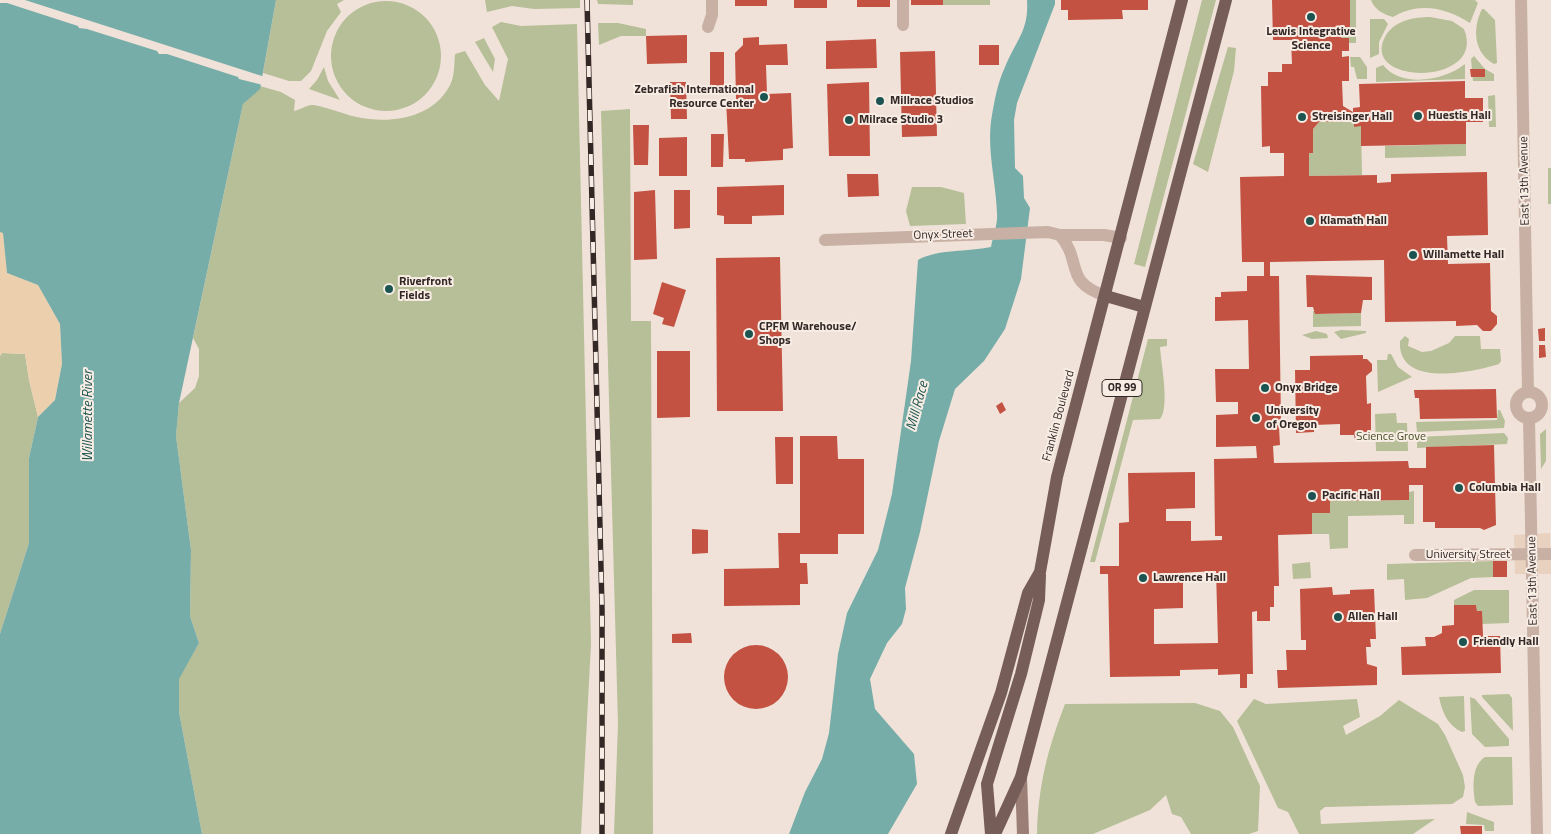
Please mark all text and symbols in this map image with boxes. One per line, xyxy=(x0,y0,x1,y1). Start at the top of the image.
marker: Lewis Integrative Science xyxy=(1305,11,1317,23)
place label: Lewis Integrative Science xyxy=(1266,25,1356,53)
place label: Zebrafish International Resource Center xyxy=(635,83,754,111)
marker: Zebrafish International Resource Center xyxy=(758,91,770,103)
place label: Millrace Studios xyxy=(890,94,974,108)
marker: Millrace Studios xyxy=(874,95,886,107)
place label: Huestis Hall xyxy=(1428,109,1491,123)
place label: Streisinger Hall xyxy=(1312,110,1392,124)
marker: Huestis Hall xyxy=(1412,110,1424,122)
marker: Streisinger Hall xyxy=(1296,111,1308,123)
place label: Milrace Studio 3 xyxy=(859,113,943,127)
marker: Milrace Studio 3 xyxy=(843,114,855,126)
street label: East 13th Avenue xyxy=(1517,136,1533,226)
place label: Klamath Hall xyxy=(1320,214,1387,228)
marker: Klamath Hall xyxy=(1304,215,1316,227)
street label: Onyx Street xyxy=(913,227,973,243)
place label: Willamette Hall xyxy=(1423,248,1504,262)
marker: Willamette Hall xyxy=(1407,249,1419,261)
place label: Riverfront Fields xyxy=(399,275,452,303)
marker: Riverfront Fields xyxy=(383,283,395,295)
place label: CPFM Warehouse/ Shops xyxy=(759,320,857,348)
marker: CPFM Warehouse/ Shops xyxy=(743,328,755,340)
street label: Franklin Boulevard xyxy=(1040,369,1078,463)
water label: Willamette River xyxy=(81,370,97,462)
road number: OR 99 xyxy=(1102,379,1142,396)
water label: Mill Race xyxy=(903,380,933,432)
place label: Onyx Bridge xyxy=(1275,381,1338,395)
marker: Onyx Bridge xyxy=(1259,382,1271,394)
place label: University of Oregon xyxy=(1266,404,1319,432)
marker: University of Oregon xyxy=(1250,412,1262,424)
park label: Science Grove xyxy=(1356,430,1426,444)
place label: Columbia Hall xyxy=(1469,481,1541,495)
marker: Columbia Hall xyxy=(1453,482,1465,494)
place label: Pacific Hall xyxy=(1322,489,1380,503)
marker: Pacific Hall xyxy=(1306,490,1318,502)
street label: East 13th Avenue xyxy=(1525,536,1541,626)
street label: University Street xyxy=(1426,548,1510,562)
place label: Lawrence Hall xyxy=(1153,571,1226,585)
marker: Lawrence Hall xyxy=(1137,572,1149,584)
place label: Allen Hall xyxy=(1348,610,1398,624)
marker: Allen Hall xyxy=(1332,611,1344,623)
place label: Friendly Hall xyxy=(1473,635,1539,649)
marker: Friendly Hall xyxy=(1457,636,1469,648)

